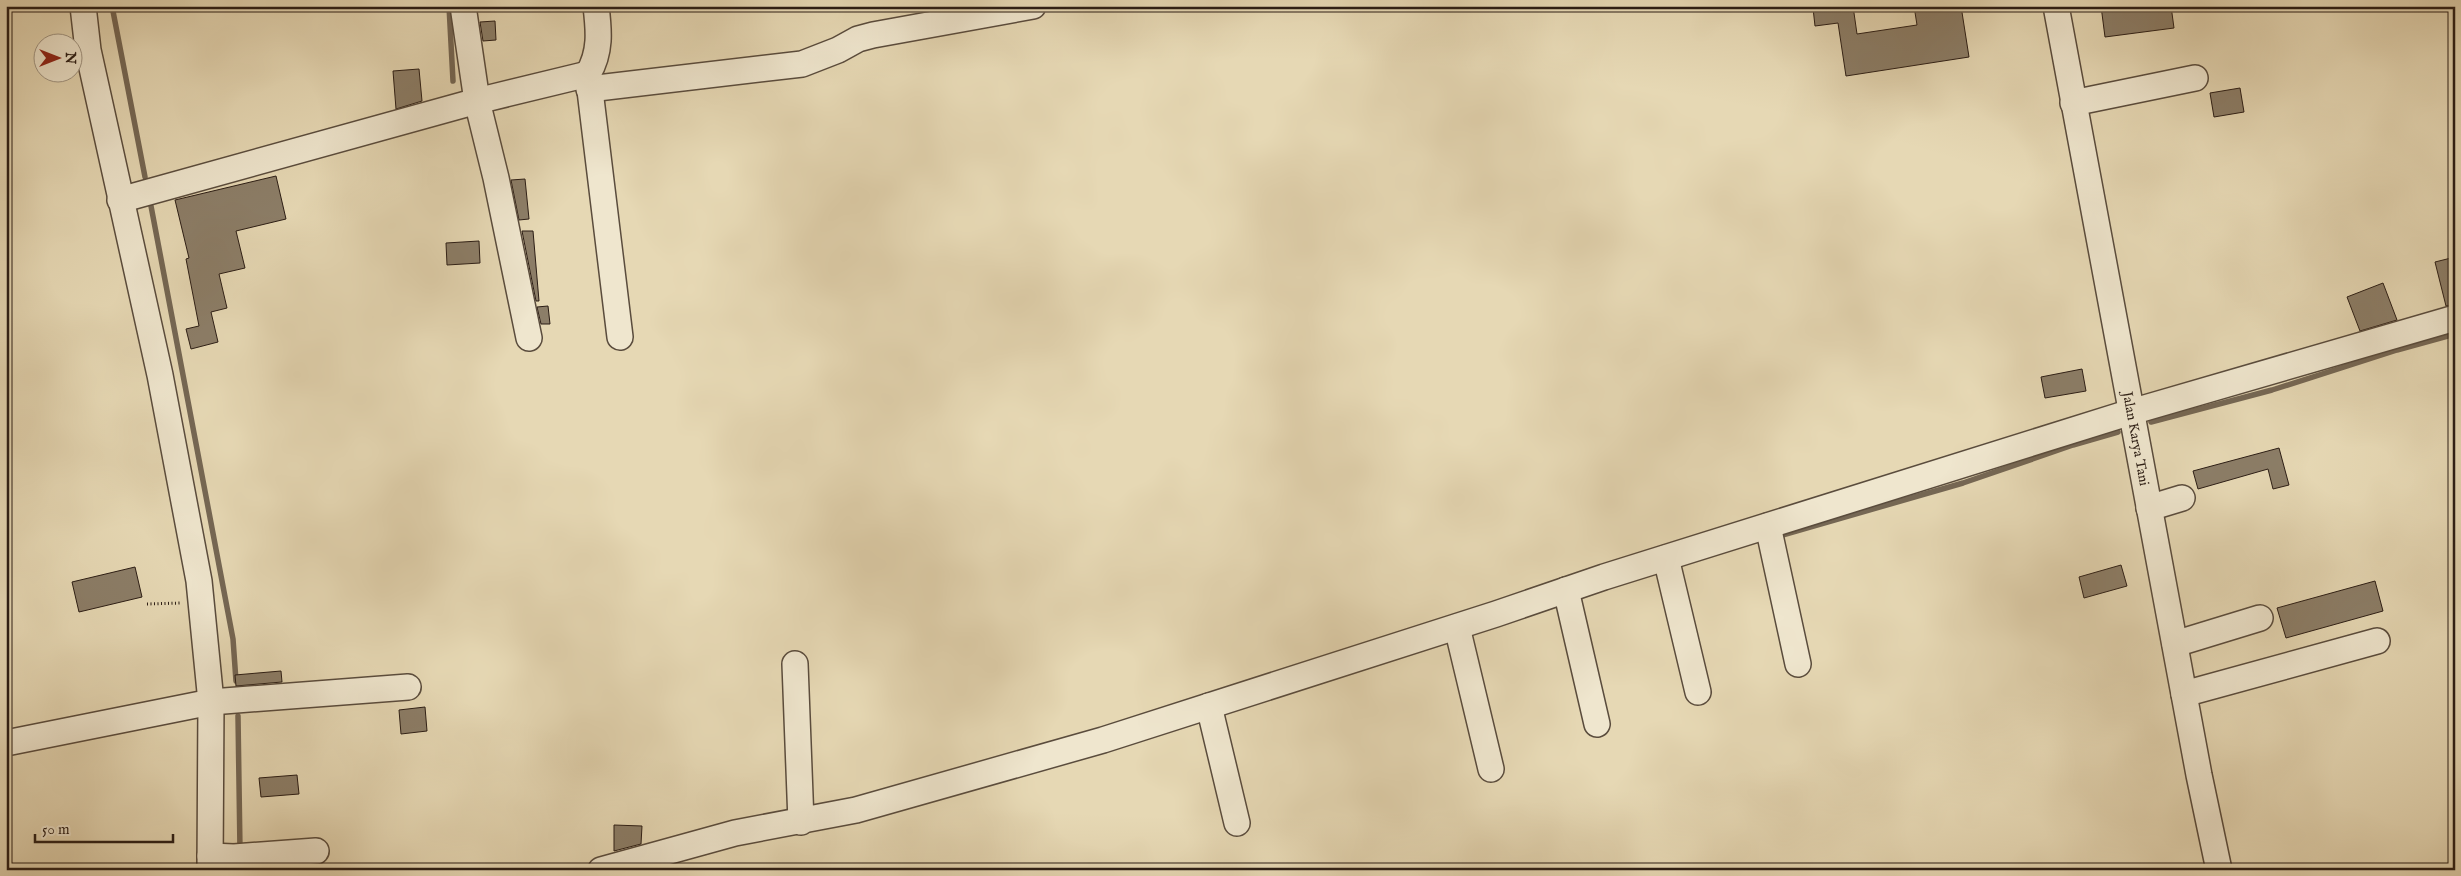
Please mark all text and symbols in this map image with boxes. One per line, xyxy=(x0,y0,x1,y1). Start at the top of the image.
north arrow xyxy=(32,32,82,82)
text: N xyxy=(61,51,79,64)
street label: Jalan Karya Tani xyxy=(2118,388,2153,488)
scale bar xyxy=(35,811,172,843)
text: 50 m xyxy=(42,820,70,839)

